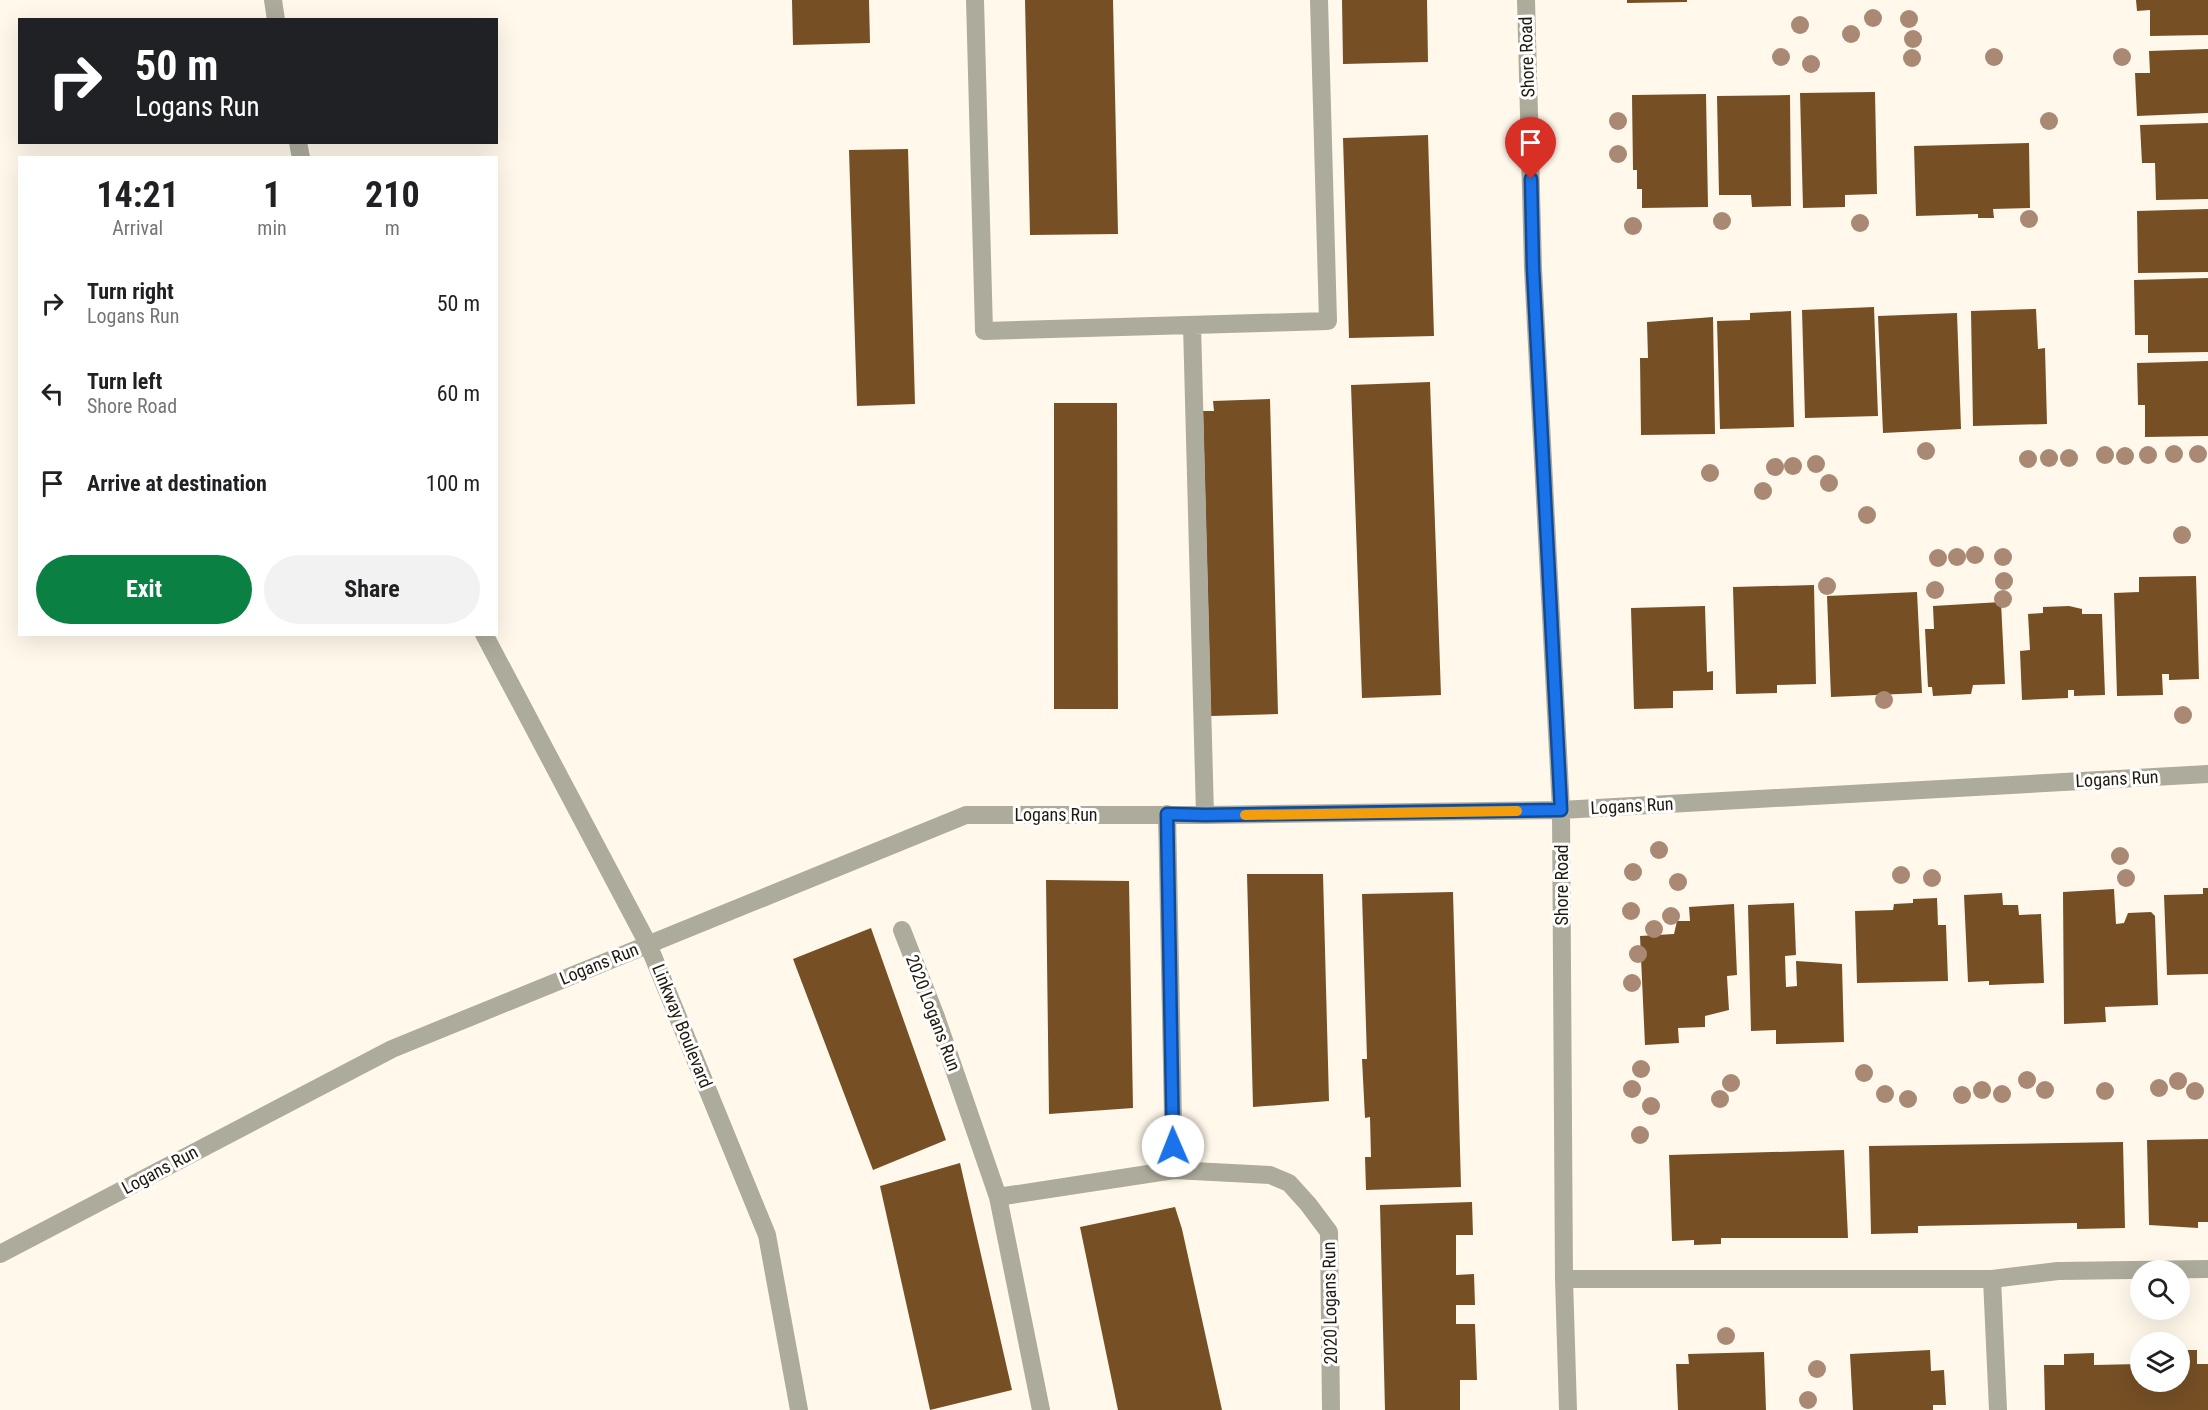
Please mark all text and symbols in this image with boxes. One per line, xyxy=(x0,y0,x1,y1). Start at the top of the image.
street label: Shore Road xyxy=(1515,16,1538,98)
text: 50 m xyxy=(135,41,218,90)
icon: right xyxy=(36,42,114,120)
text: Logans Run xyxy=(135,91,260,123)
pin xyxy=(1505,117,1556,179)
icon: arrive xyxy=(1514,126,1547,159)
text: 14:21 xyxy=(96,174,179,216)
text: 1 xyxy=(263,174,281,216)
text: 210 xyxy=(365,174,420,216)
text: Arrival xyxy=(112,216,163,240)
text: min xyxy=(257,216,287,240)
text: m xyxy=(385,216,400,240)
text: Turn right xyxy=(87,279,174,304)
icon: right xyxy=(36,287,69,320)
text: 50 m xyxy=(437,291,480,316)
text: Logans Run xyxy=(87,304,179,328)
text: Turn left xyxy=(87,369,162,394)
icon: left xyxy=(36,377,69,410)
text: 60 m xyxy=(437,381,480,406)
text: Shore Road xyxy=(87,394,177,418)
icon: arrive xyxy=(36,467,69,500)
text: Arrive at destination xyxy=(87,471,267,496)
text: 100 m xyxy=(426,471,480,496)
button: Exit xyxy=(36,555,252,624)
button: Share xyxy=(264,555,480,624)
street label: Logans Run xyxy=(2075,766,2159,791)
street label: Logans Run xyxy=(1590,793,1674,818)
street label: Logans Run xyxy=(1014,804,1098,825)
street label: Shore Road xyxy=(1551,844,1572,926)
street label: Logans Run xyxy=(556,938,641,989)
street label: 2020 Logans Run xyxy=(902,952,965,1074)
street label: Linkway Boulevard xyxy=(648,961,717,1091)
position arrow xyxy=(1141,1114,1205,1178)
street label: Logans Run xyxy=(118,1141,201,1198)
street label: 2020 Logans Run xyxy=(1318,1241,1341,1365)
map controls xyxy=(2130,1260,2190,1392)
button: search xyxy=(2130,1260,2190,1320)
button: layers xyxy=(2130,1332,2190,1392)

